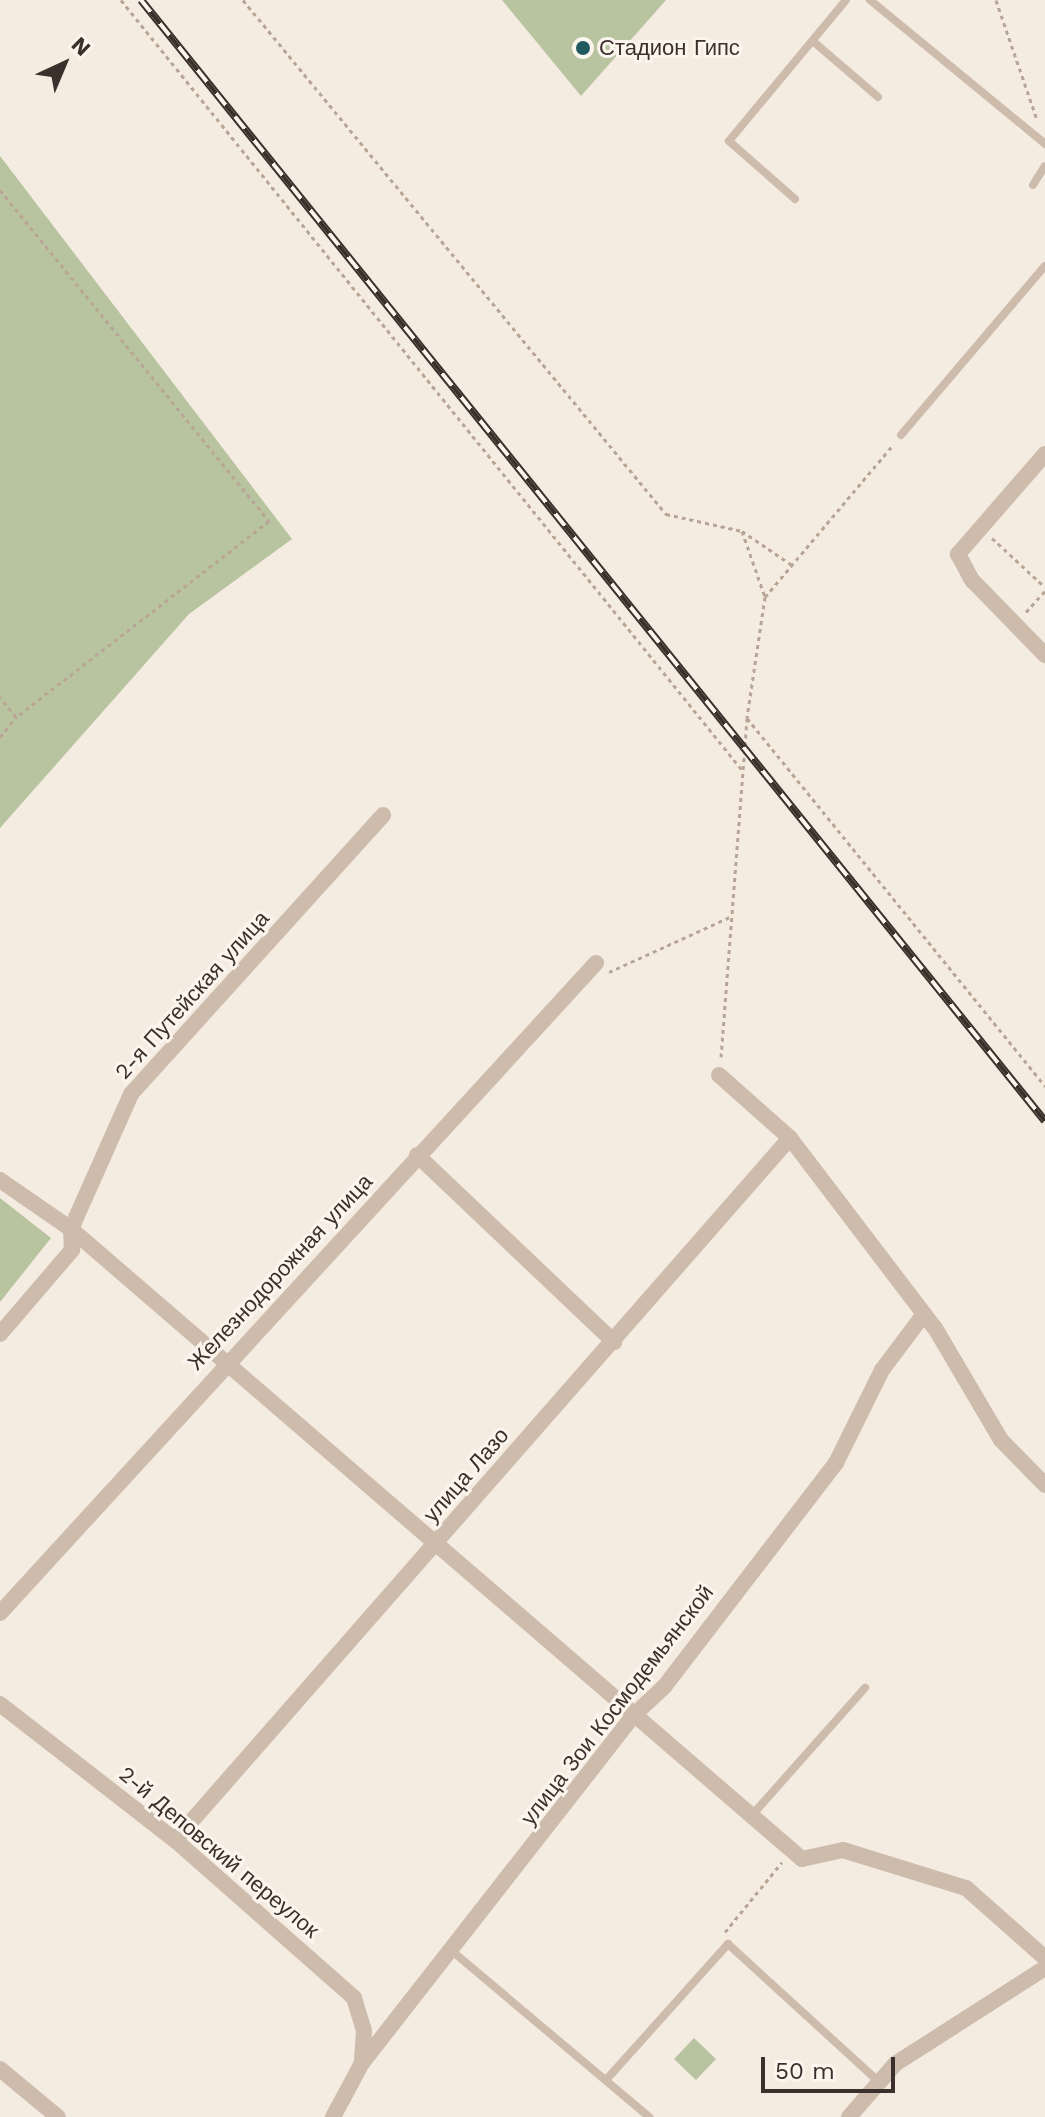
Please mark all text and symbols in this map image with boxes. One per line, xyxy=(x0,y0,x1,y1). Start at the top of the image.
north arrow xyxy=(24,24,104,104)
text: N xyxy=(66,32,96,61)
place label: Стадион Гипс xyxy=(599,35,740,61)
marker: Стадион Гипс xyxy=(574,39,592,57)
street label: 2-я Путейская улица xyxy=(109,905,275,1085)
street label: Железнодорожная улица xyxy=(182,1169,378,1375)
street label: улица Лазо xyxy=(418,1422,514,1528)
street label: улица Зои Космодемьянской xyxy=(515,1580,719,1830)
street label: 2-й Деповский переулок xyxy=(114,1761,324,1943)
scale bar xyxy=(765,2041,899,2091)
text: 50 m xyxy=(775,2057,835,2085)

